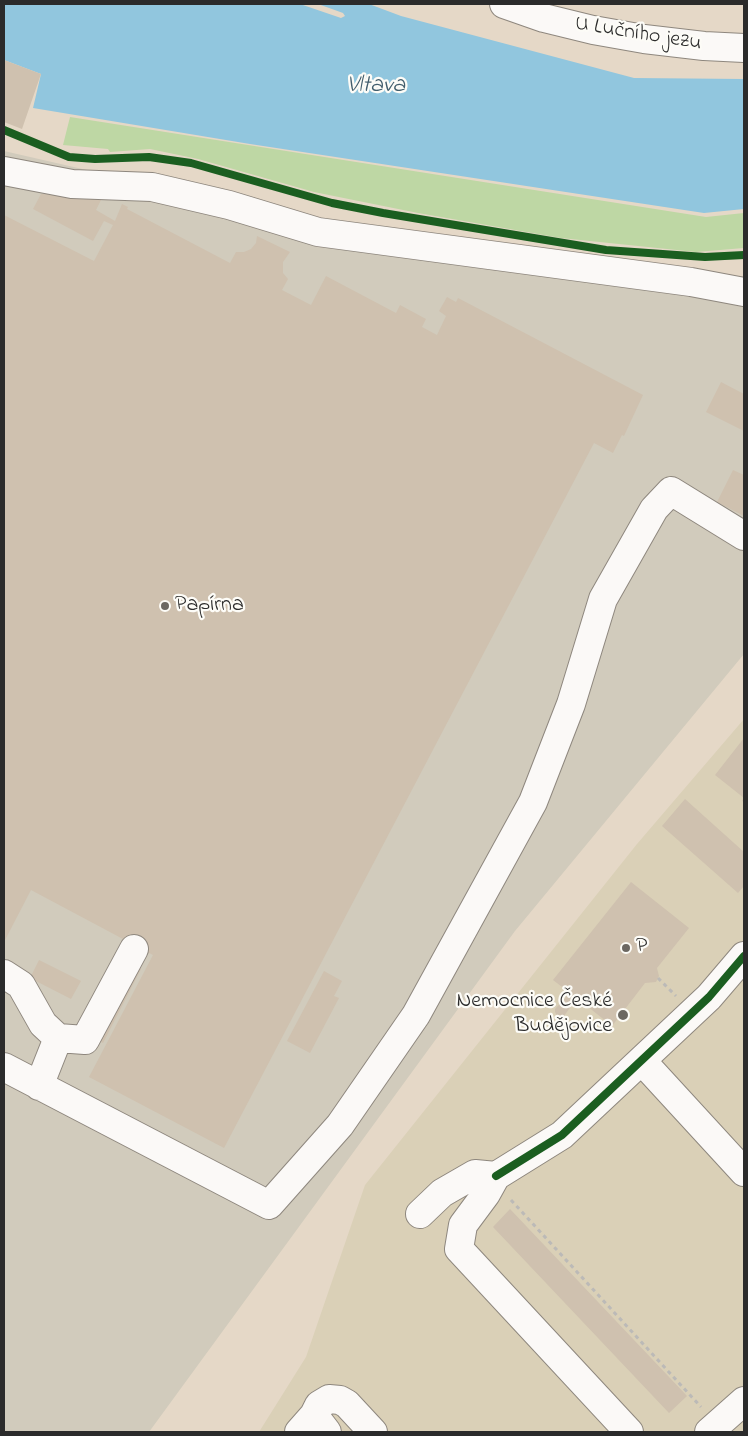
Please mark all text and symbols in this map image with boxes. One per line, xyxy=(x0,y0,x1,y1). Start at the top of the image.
street label: U Lučního jezu xyxy=(573,12,703,58)
water label: Vltava xyxy=(347,73,405,101)
place label: Papírna xyxy=(175,593,244,619)
marker: Papírna xyxy=(159,600,171,612)
place label: P xyxy=(636,935,647,961)
marker: P xyxy=(620,942,632,954)
place label: Nemocnice České Budějovice xyxy=(456,989,612,1040)
marker: Nemocnice České Budějovice xyxy=(616,1008,630,1022)

